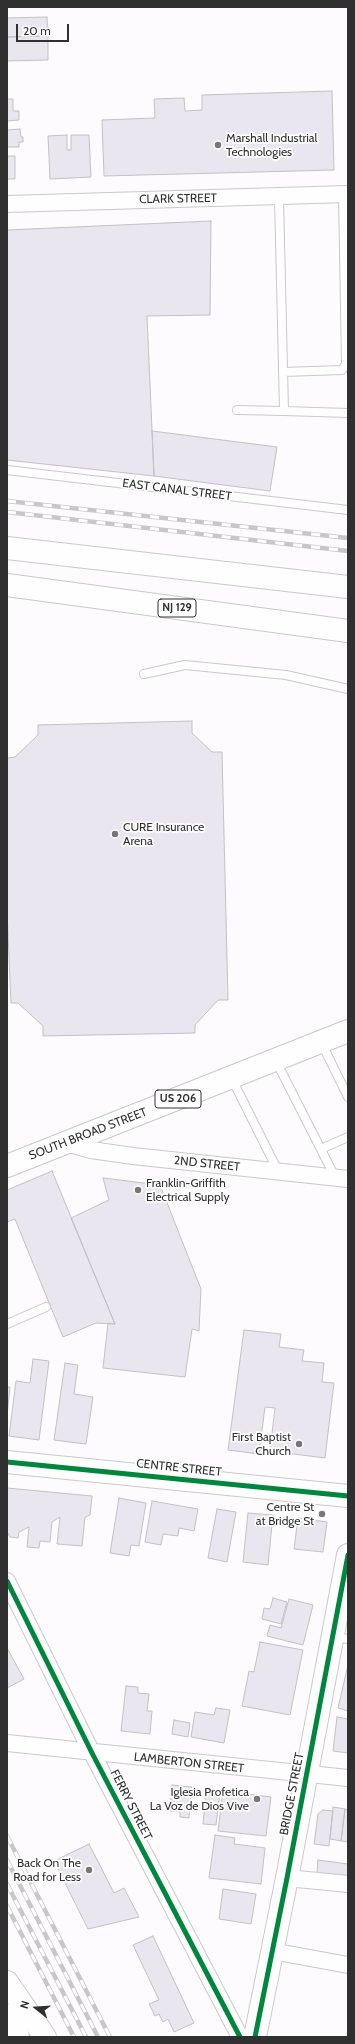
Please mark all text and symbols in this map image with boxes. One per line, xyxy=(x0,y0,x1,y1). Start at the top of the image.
scale bar xyxy=(18,16,71,42)
text: 20 m xyxy=(23,23,51,38)
place label: Marshall Industrial Technologies xyxy=(226,131,317,159)
marker: Marshall Industrial Technologies xyxy=(213,140,223,150)
street label: CLARK STREET xyxy=(139,191,217,207)
street label: EAST CANAL STREET xyxy=(122,476,232,504)
road number: NJ 129 xyxy=(158,599,196,617)
place label: CURE Insurance Arena xyxy=(123,820,204,848)
marker: CURE Insurance Arena xyxy=(110,829,120,839)
road number: US 206 xyxy=(155,1090,201,1108)
street label: SOUTH BROAD STREET xyxy=(27,1105,149,1163)
street label: 2ND STREET xyxy=(173,1153,241,1175)
place label: Franklin-Griffith Electrical Supply xyxy=(146,1176,230,1204)
marker: Franklin-Griffith Electrical Supply xyxy=(133,1185,143,1195)
place label: First Baptist Church xyxy=(232,1430,291,1458)
marker: First Baptist Church xyxy=(294,1439,304,1449)
street label: CENTRE STREET xyxy=(136,1456,222,1480)
place label: Centre St at Bridge St xyxy=(256,1500,314,1528)
marker: Centre St at Bridge St xyxy=(317,1509,327,1519)
street label: LAMBERTON STREET xyxy=(133,1750,245,1776)
street label: BRIDGE STREET xyxy=(277,1751,307,1837)
street label: FERRY STREET xyxy=(107,1767,155,1843)
place label: Iglesia Profetica La Voz de Dios Vive xyxy=(150,1785,249,1813)
marker: Iglesia Profetica La Voz de Dios Vive xyxy=(252,1794,262,1804)
place label: Back On The Road for Less xyxy=(13,1856,81,1884)
marker: Back On The Road for Less xyxy=(84,1865,94,1875)
north arrow xyxy=(16,1988,56,2028)
text: N xyxy=(17,1999,32,2010)

